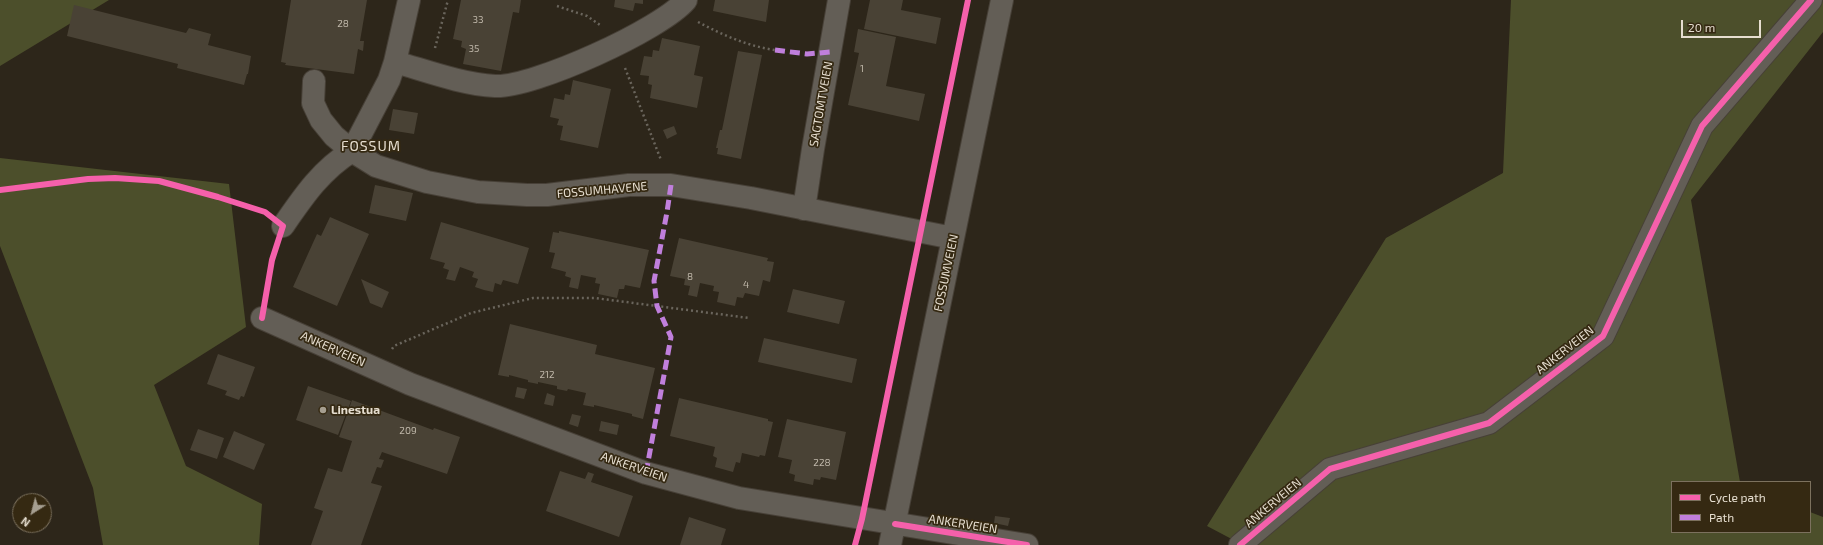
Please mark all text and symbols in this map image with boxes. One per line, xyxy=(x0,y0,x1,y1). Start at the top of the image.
scale bar xyxy=(1683,12,1763,38)
house number: 33 xyxy=(472,14,484,26)
house number: 28 xyxy=(337,18,349,30)
text: 20 m xyxy=(1688,20,1715,34)
house number: 35 xyxy=(469,43,479,55)
street label: SAGTOMTVEIEN xyxy=(806,60,836,148)
house number: 1 xyxy=(860,63,864,75)
district label: FOSSUM xyxy=(341,138,401,154)
street label: FOSSUMHAVENE xyxy=(556,179,648,201)
street label: FOSSUMVEIEN xyxy=(931,233,961,313)
house number: 8 xyxy=(687,271,693,283)
house number: 4 xyxy=(743,279,749,291)
street label: ANKERVEIEN xyxy=(1533,323,1597,377)
street label: ANKERVEIEN xyxy=(298,328,368,370)
house number: 212 xyxy=(539,369,555,381)
place label: Linestua xyxy=(331,403,380,417)
marker: Linestua xyxy=(318,405,328,415)
house number: 209 xyxy=(399,425,417,437)
street label: ANKERVEIEN xyxy=(599,449,669,485)
house number: 228 xyxy=(813,457,831,469)
street label: ANKERVEIEN xyxy=(1242,475,1304,531)
legend xyxy=(1671,481,1811,533)
text: Cycle path xyxy=(1709,490,1766,504)
north arrow xyxy=(12,493,52,533)
text: Path xyxy=(1709,510,1734,524)
street label: ANKERVEIEN xyxy=(928,511,998,537)
text: N xyxy=(18,515,32,530)

